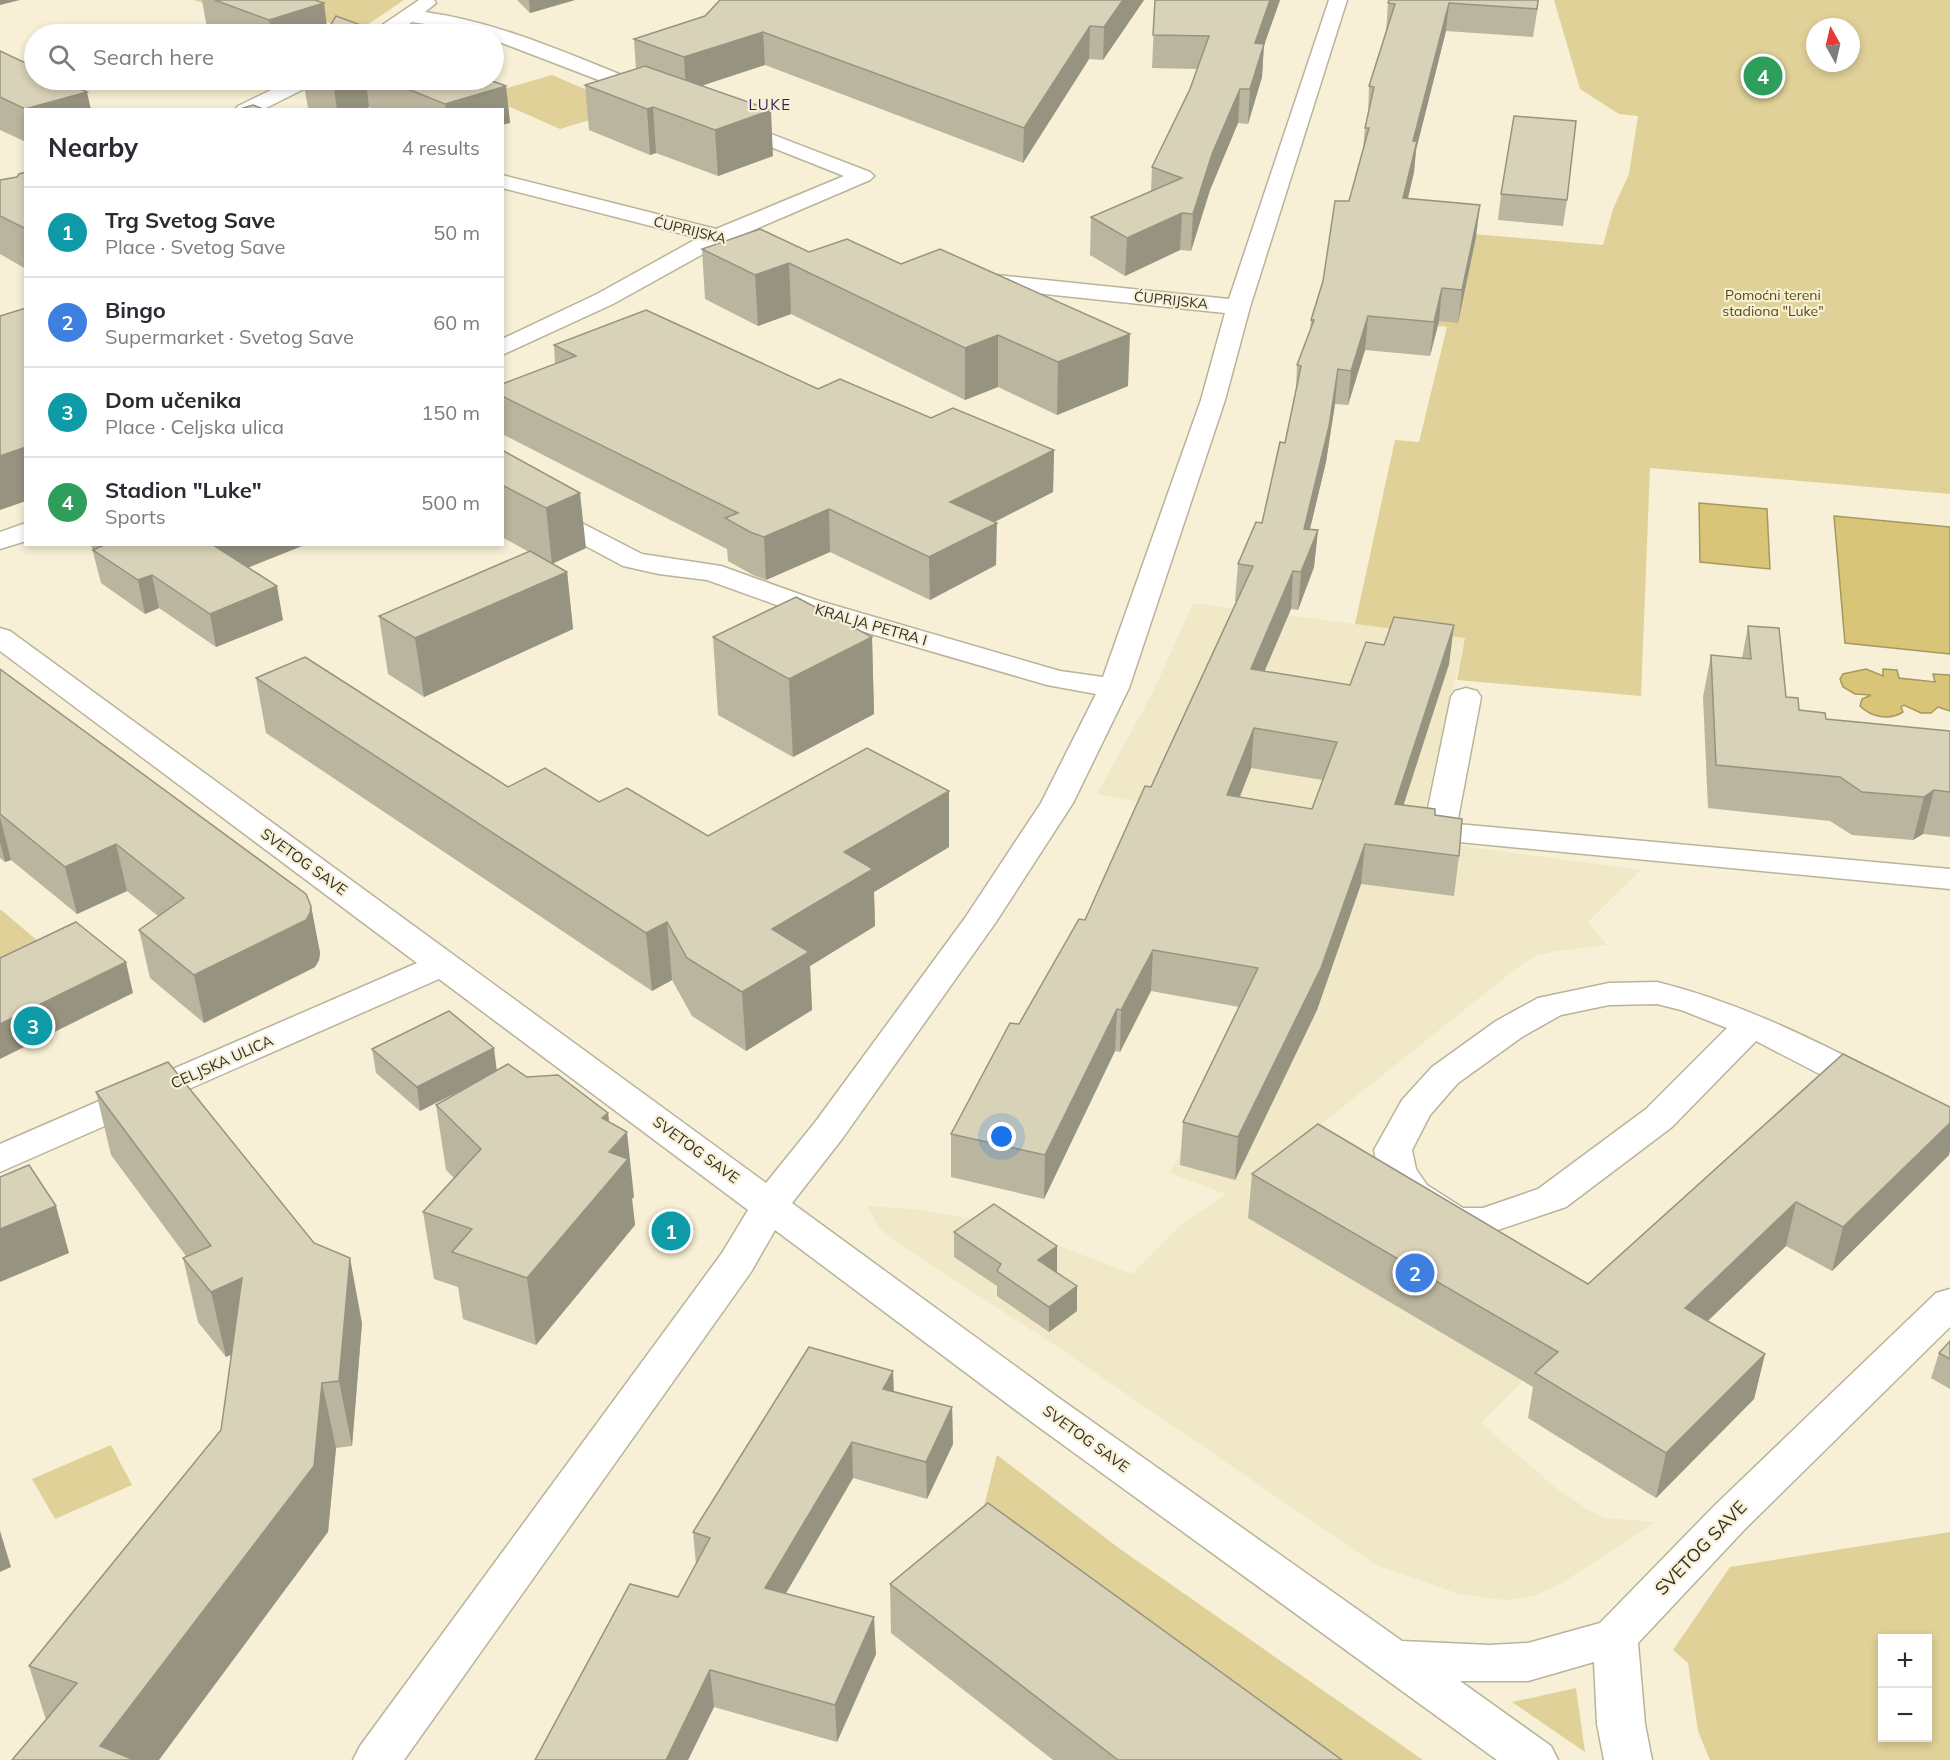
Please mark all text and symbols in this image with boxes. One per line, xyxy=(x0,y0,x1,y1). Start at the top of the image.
north arrow xyxy=(1806,18,1860,72)
search box xyxy=(24,24,504,90)
icon: search xyxy=(45,41,78,74)
text: Search here xyxy=(93,43,214,71)
pin: 4 xyxy=(1744,54,1782,98)
district label: LUKE xyxy=(748,95,792,114)
text: Nearby xyxy=(48,131,138,164)
text: 4 results xyxy=(402,135,480,160)
text: Trg Svetog Save xyxy=(105,206,275,234)
street label: ĆUPRIJSKA xyxy=(652,212,729,248)
text: 1 xyxy=(62,220,74,245)
text: 50 m xyxy=(433,220,480,245)
text: Place · Svetog Save xyxy=(105,234,285,259)
park label: Pomoćni tereni stadiona "Luke" xyxy=(1722,286,1824,320)
street label: ĆUPRIJSKA xyxy=(1133,287,1210,313)
text: Bingo xyxy=(105,296,166,324)
text: 2 xyxy=(62,310,74,335)
text: 60 m xyxy=(433,310,480,335)
text: Supermarket · Svetog Save xyxy=(105,324,354,349)
text: Dom učenika xyxy=(105,386,241,414)
text: 3 xyxy=(62,400,74,425)
text: 150 m xyxy=(421,400,480,425)
text: Place · Celjska ulica xyxy=(105,414,284,439)
text: Stadion "Luke" xyxy=(105,476,262,504)
text: 4 xyxy=(62,490,74,515)
text: 500 m xyxy=(421,490,480,515)
text: Sports xyxy=(105,504,166,529)
street label: KRALJA PETRA I xyxy=(813,599,929,650)
street label: SVETOG SAVE xyxy=(257,824,351,899)
pin: 3 xyxy=(14,1004,52,1048)
street label: CELJSKA ULICA xyxy=(168,1030,276,1093)
street label: SVETOG SAVE xyxy=(649,1112,743,1187)
your location xyxy=(987,1122,1016,1151)
pin: 1 xyxy=(652,1208,690,1254)
pin: 2 xyxy=(1396,1250,1434,1296)
street label: SVETOG SAVE xyxy=(1039,1401,1133,1476)
street label: SVETOG SAVE xyxy=(1650,1496,1751,1600)
map controls xyxy=(1878,1634,1932,1742)
button: + xyxy=(1878,1634,1932,1688)
button: − xyxy=(1878,1688,1932,1742)

